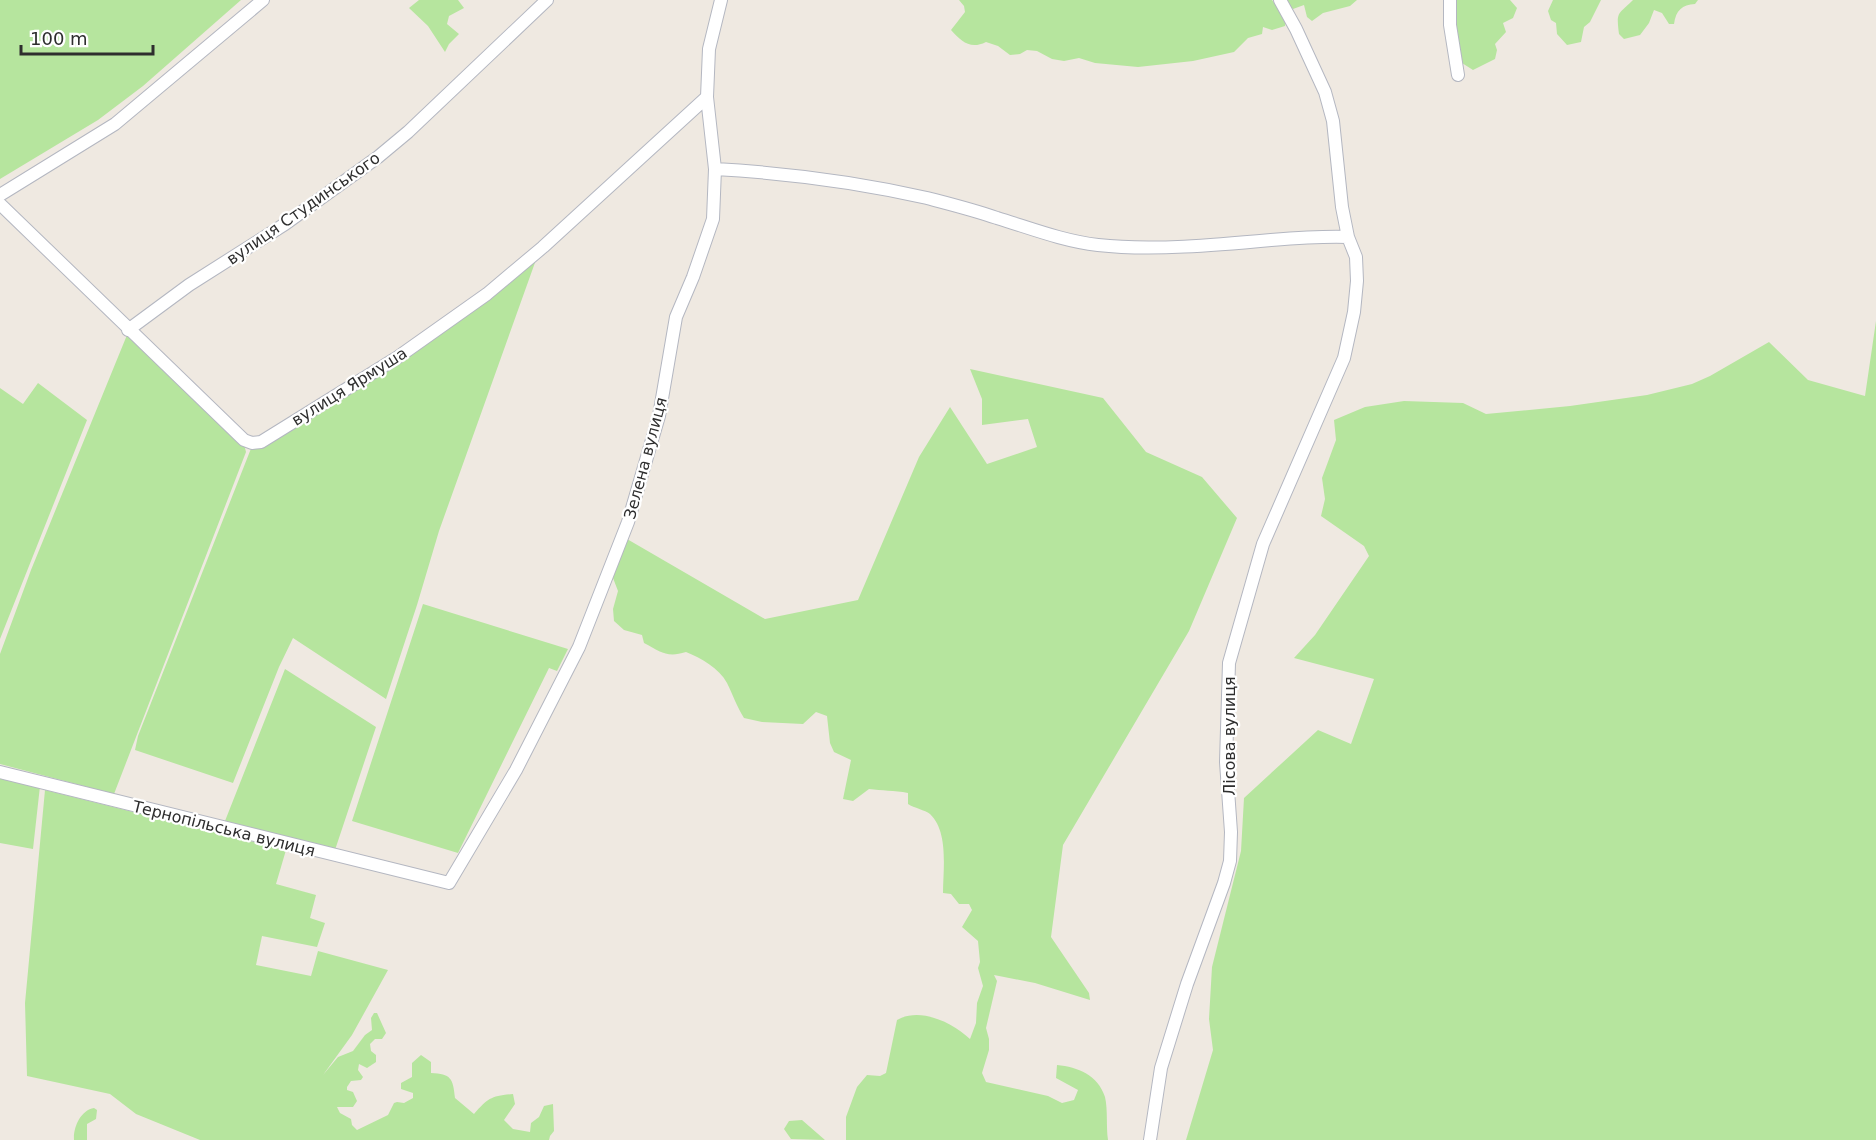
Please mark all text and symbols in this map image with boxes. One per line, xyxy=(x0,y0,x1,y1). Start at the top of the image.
scale bar xyxy=(21,18,153,56)
text: 100 m xyxy=(30,28,88,49)
street label: вулиця Студинського xyxy=(223,148,384,269)
street label: вулиця Ярмуша xyxy=(288,343,410,430)
street label: Зелена вулиця xyxy=(620,395,671,521)
street label: Лісова вулиця xyxy=(1220,676,1239,796)
street label: Тернопільська вулиця xyxy=(130,796,317,860)

